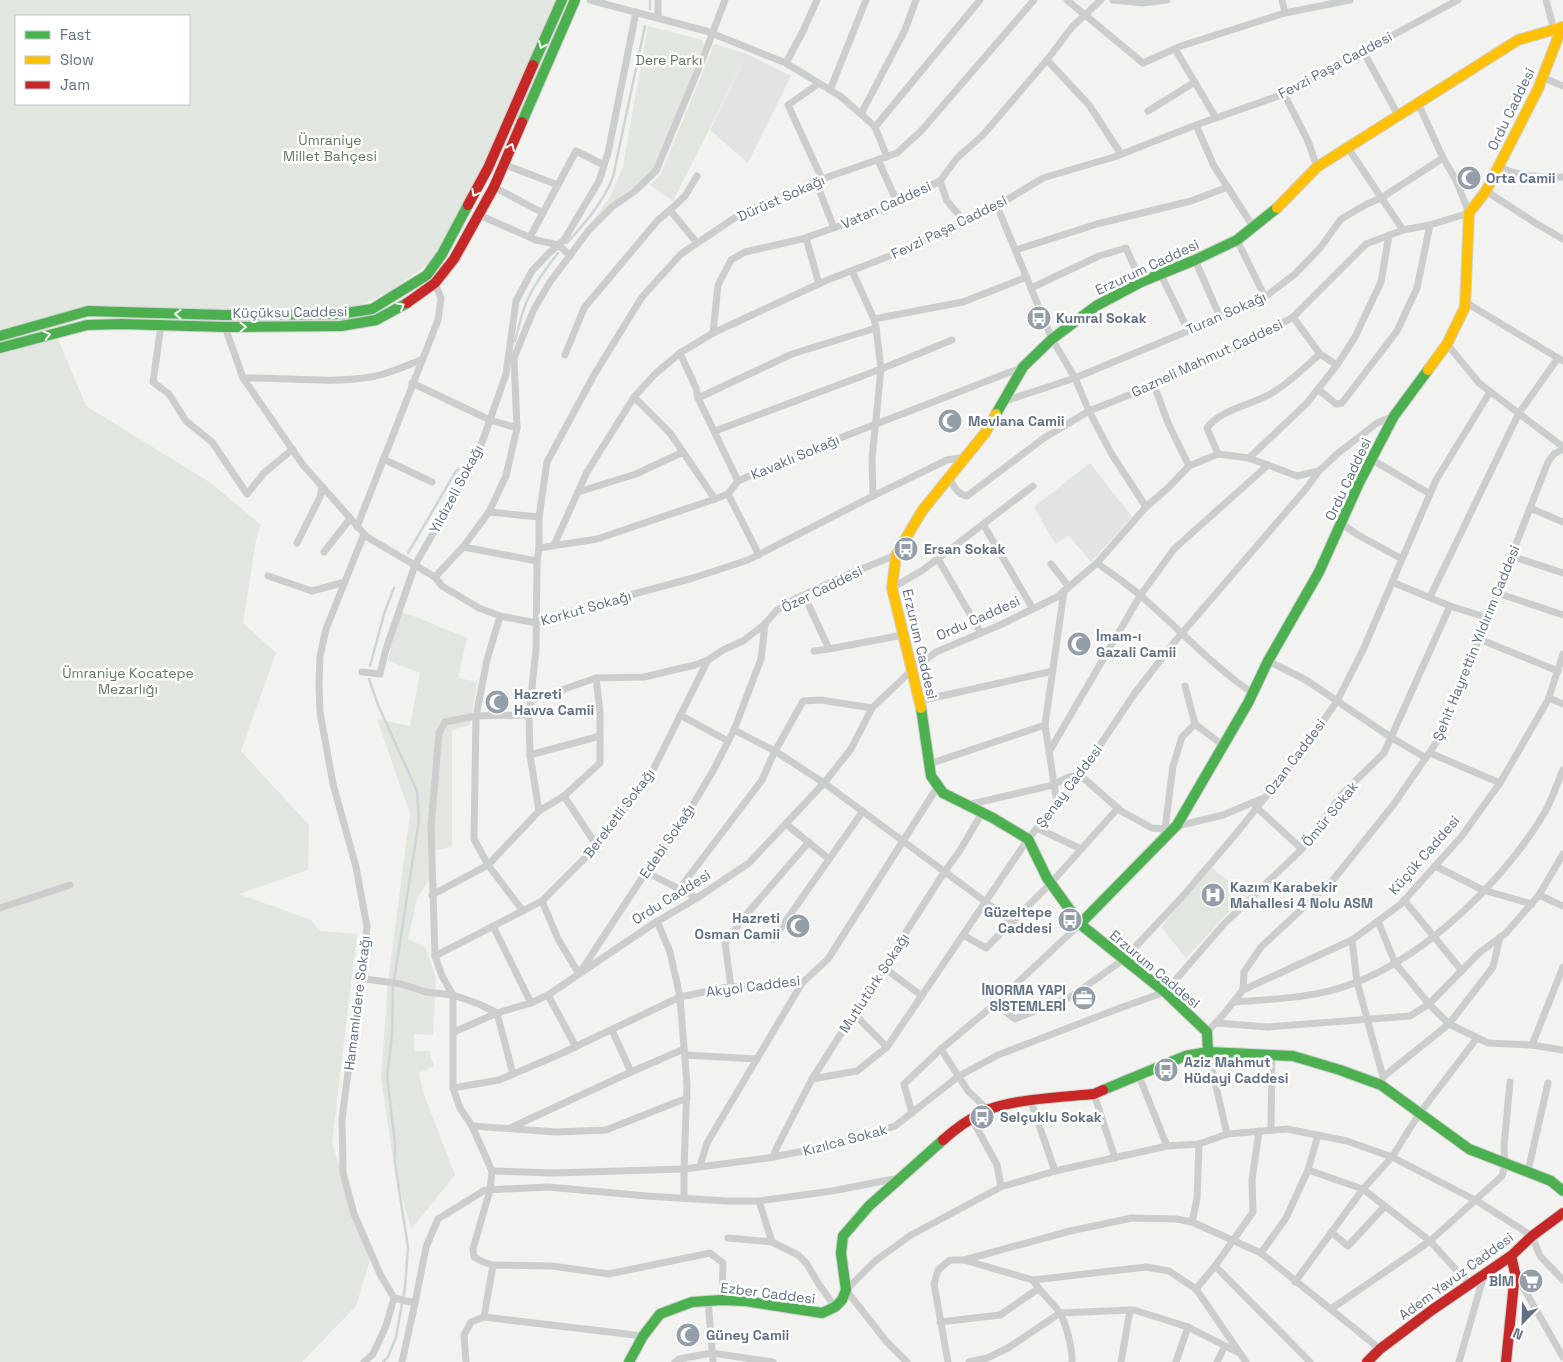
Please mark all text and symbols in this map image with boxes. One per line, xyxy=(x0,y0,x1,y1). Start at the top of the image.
legend xyxy=(15,15,190,105)
text: Fast xyxy=(60,25,91,44)
street label: Fevzi Paşa Caddesi xyxy=(1275,27,1395,103)
one-way arrow xyxy=(538,40,549,49)
text: Slow xyxy=(60,50,94,69)
park label: Dere Parkı xyxy=(635,51,703,69)
street label: Ordu Caddesi xyxy=(1483,65,1539,153)
text: Jam xyxy=(60,75,90,94)
park label: Ümraniye Millet Bahçesi xyxy=(283,131,377,165)
one-way arrow xyxy=(506,143,516,151)
mosque icon: Orta Camii xyxy=(1456,165,1482,191)
place label: Orta Camii xyxy=(1486,169,1556,187)
street label: Dürüst Sokağı xyxy=(734,171,828,225)
street label: Vatan Caddesi xyxy=(838,177,934,233)
one-way arrow xyxy=(471,187,481,196)
street label: Fevzi Paşa Caddesi xyxy=(888,191,1010,263)
street label: Erzurum Caddesi xyxy=(1092,235,1202,299)
street label: Turan Sokağı xyxy=(1183,287,1269,339)
street label: Küçüksu Caddesi xyxy=(232,302,348,322)
one-way arrow xyxy=(396,302,405,312)
bus stop icon: Kumral Sokak xyxy=(1026,305,1052,331)
one-way arrow xyxy=(173,308,181,319)
place label: Kumral Sokak xyxy=(1056,309,1147,327)
street label: Gazneli Mahmut Caddesi xyxy=(1128,315,1286,401)
one-way arrow xyxy=(240,322,247,332)
one-way arrow xyxy=(43,331,51,341)
mosque icon: Mevlana Camii xyxy=(937,408,963,434)
place label: Mevlana Camii xyxy=(968,412,1065,430)
street label: Kavaklı Sokağı xyxy=(748,430,842,484)
street label: Ordu Caddesi xyxy=(1321,435,1375,523)
street label: Yıldızeli Sokağı xyxy=(425,442,487,536)
bus stop icon: Ersan Sokak xyxy=(893,536,919,562)
place label: Ersan Sokak xyxy=(924,540,1006,558)
street label: Şehit Hayrettin Yıldırım Caddesi xyxy=(1428,543,1524,743)
street label: Özer Caddesi xyxy=(779,562,865,616)
street label: Korkut Sokağı xyxy=(539,587,633,629)
street label: Erzurum Caddesi xyxy=(899,587,941,701)
street label: Ordu Caddesi xyxy=(933,592,1023,644)
place label: İmam-ı Gazali Camii xyxy=(1096,627,1176,661)
mosque icon: İmam-ı Gazali Camii xyxy=(1066,631,1092,657)
park label: Ümraniye Kocatepe Mezarlığı xyxy=(62,664,194,698)
place label: Hazreti Havva Camii xyxy=(514,685,594,719)
mosque icon: Hazreti Havva Camii xyxy=(484,689,510,715)
street label: Ozan Caddesi xyxy=(1260,715,1330,799)
street label: Şenay Caddesi xyxy=(1032,741,1106,831)
street label: Bereketli Sokağı xyxy=(579,765,659,861)
street label: Ömür Sokak xyxy=(1298,777,1362,850)
street label: Edebi Sokağı xyxy=(635,800,699,882)
street label: Küçük Caddesi xyxy=(1385,812,1463,898)
street label: Ordu Caddesi xyxy=(628,866,714,928)
place label: Kazım Karabekir Mahallesi 4 Nolu ASM xyxy=(1230,878,1373,912)
hospital icon: Kazım Karabekir Mahallesi 4 Nolu ASM xyxy=(1200,882,1226,908)
place label: Güzeltepe Caddesi xyxy=(984,903,1052,937)
bus stop icon: Güzeltepe Caddesi xyxy=(1057,907,1083,933)
place label: Hazreti Osman Camii xyxy=(694,909,780,943)
mosque icon: Hazreti Osman Camii xyxy=(785,913,811,939)
street label: Erzurum Caddesi xyxy=(1106,926,1204,1012)
street label: Mutlutürk Sokağı xyxy=(835,930,913,1036)
street label: Hamamlıdere Sokağı xyxy=(340,935,374,1071)
street label: Akyol Caddesi xyxy=(705,971,801,1001)
place label: İNORMA YAPI SİSTEMLERİ xyxy=(981,981,1066,1015)
office icon: İNORMA YAPI SİSTEMLERİ xyxy=(1071,985,1097,1011)
place label: Aziz Mahmut Hüdayi Caddesi xyxy=(1184,1053,1289,1087)
bus stop icon: Aziz Mahmut Hüdayi Caddesi xyxy=(1153,1057,1179,1083)
bus stop icon: Selçuklu Sokak xyxy=(969,1104,995,1130)
place label: Selçuklu Sokak xyxy=(1000,1108,1102,1126)
street label: Kızılca Sokak xyxy=(801,1120,889,1160)
street label: Adem Yavuz Caddesi xyxy=(1395,1228,1517,1324)
supermarket icon: BİM xyxy=(1518,1268,1544,1294)
place label: BİM xyxy=(1489,1272,1514,1290)
street label: Ezber Caddesi xyxy=(720,1278,816,1308)
north arrow xyxy=(1498,1297,1548,1347)
mosque icon: Güney Camii xyxy=(675,1322,701,1348)
text: N xyxy=(1510,1324,1526,1344)
place label: Güney Camii xyxy=(706,1326,789,1344)

